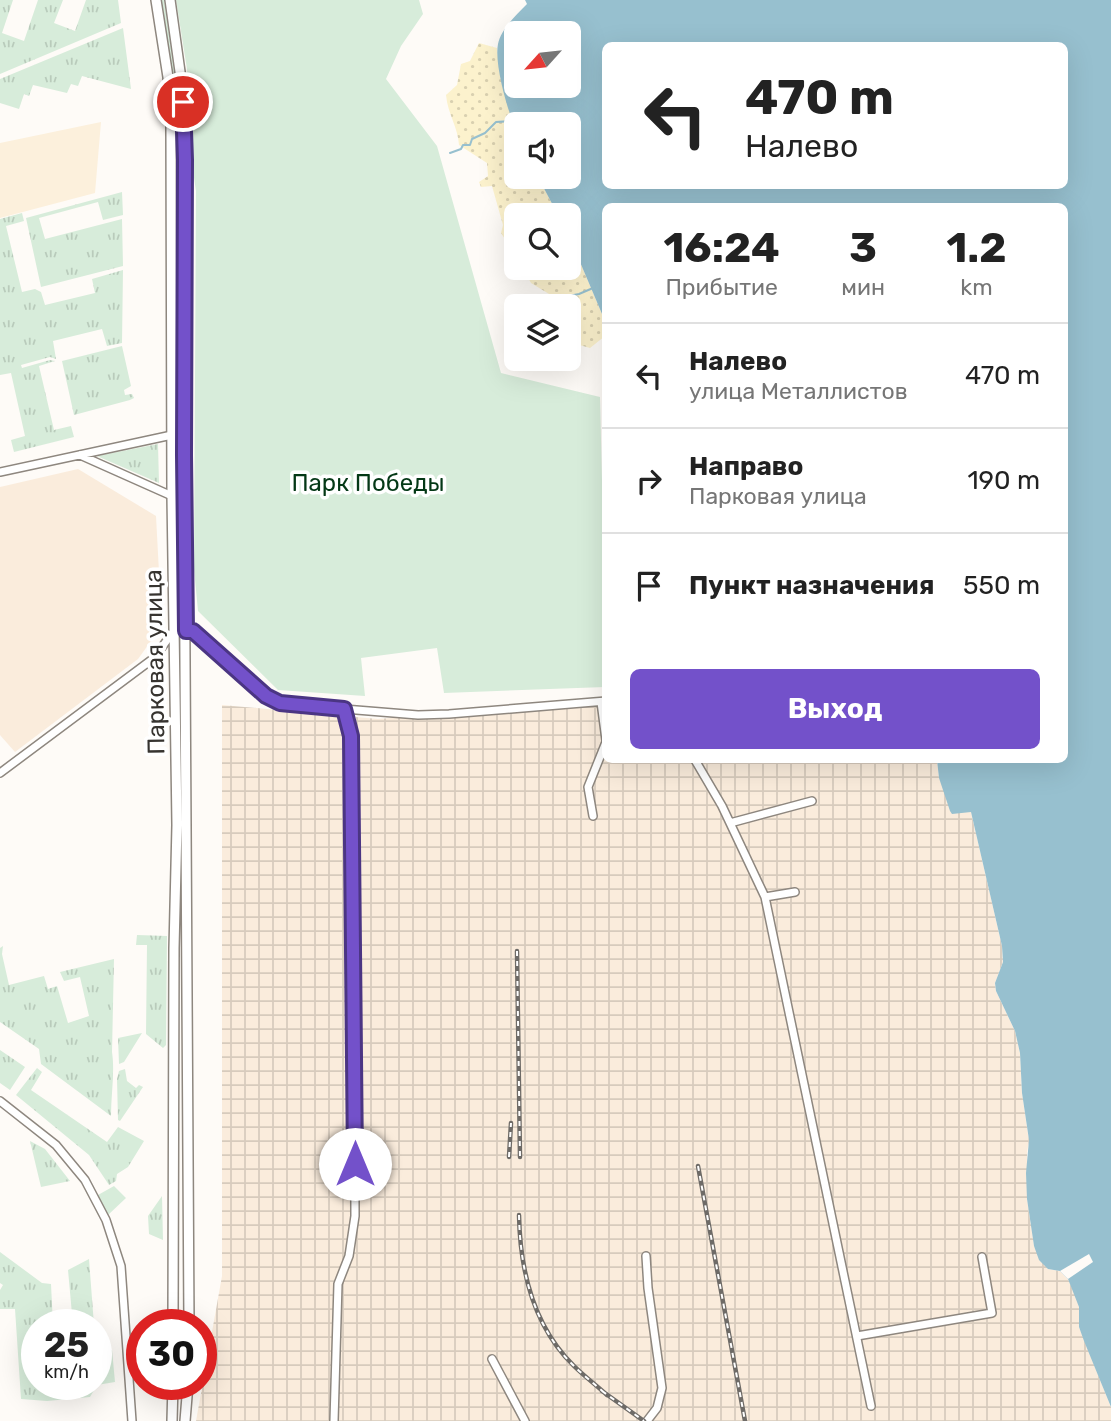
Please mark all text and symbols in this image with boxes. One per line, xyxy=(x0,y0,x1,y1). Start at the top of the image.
north arrow xyxy=(504,21,581,98)
map controls xyxy=(504,21,581,371)
text: 470 m xyxy=(745,68,894,126)
icon: left xyxy=(630,70,721,161)
pin xyxy=(153,72,213,132)
icon: arrive xyxy=(164,83,202,121)
button: sound xyxy=(504,112,581,189)
text: Налево xyxy=(745,127,858,165)
button: search xyxy=(504,203,581,280)
text: 16:24 xyxy=(663,223,780,273)
text: 3 xyxy=(849,223,877,273)
text: 1.2 xyxy=(946,223,1007,273)
text: Прибытие xyxy=(665,273,778,301)
text: мин xyxy=(841,273,885,301)
text: km xyxy=(960,273,993,301)
button: layers xyxy=(504,294,581,371)
text: Налево xyxy=(689,346,787,377)
icon: left xyxy=(630,357,668,395)
text: 470 m xyxy=(965,360,1040,391)
text: улица Металлистов xyxy=(689,377,908,405)
text: Направо xyxy=(689,451,803,482)
icon: right xyxy=(630,462,668,500)
text: 190 m xyxy=(967,465,1040,496)
park label: Парк Победы xyxy=(291,469,445,497)
text: Парковая улица xyxy=(689,482,867,510)
icon: arrive xyxy=(630,567,668,605)
street label: Парковая улица xyxy=(139,569,171,755)
text: Пункт назначения xyxy=(689,570,934,601)
text: 550 m xyxy=(963,570,1040,601)
button: Выход xyxy=(630,669,1040,749)
position arrow xyxy=(318,1127,392,1201)
speed limit sign: 30 xyxy=(126,1309,217,1400)
text: 25 xyxy=(44,1324,89,1366)
text: km/h xyxy=(44,1361,89,1383)

